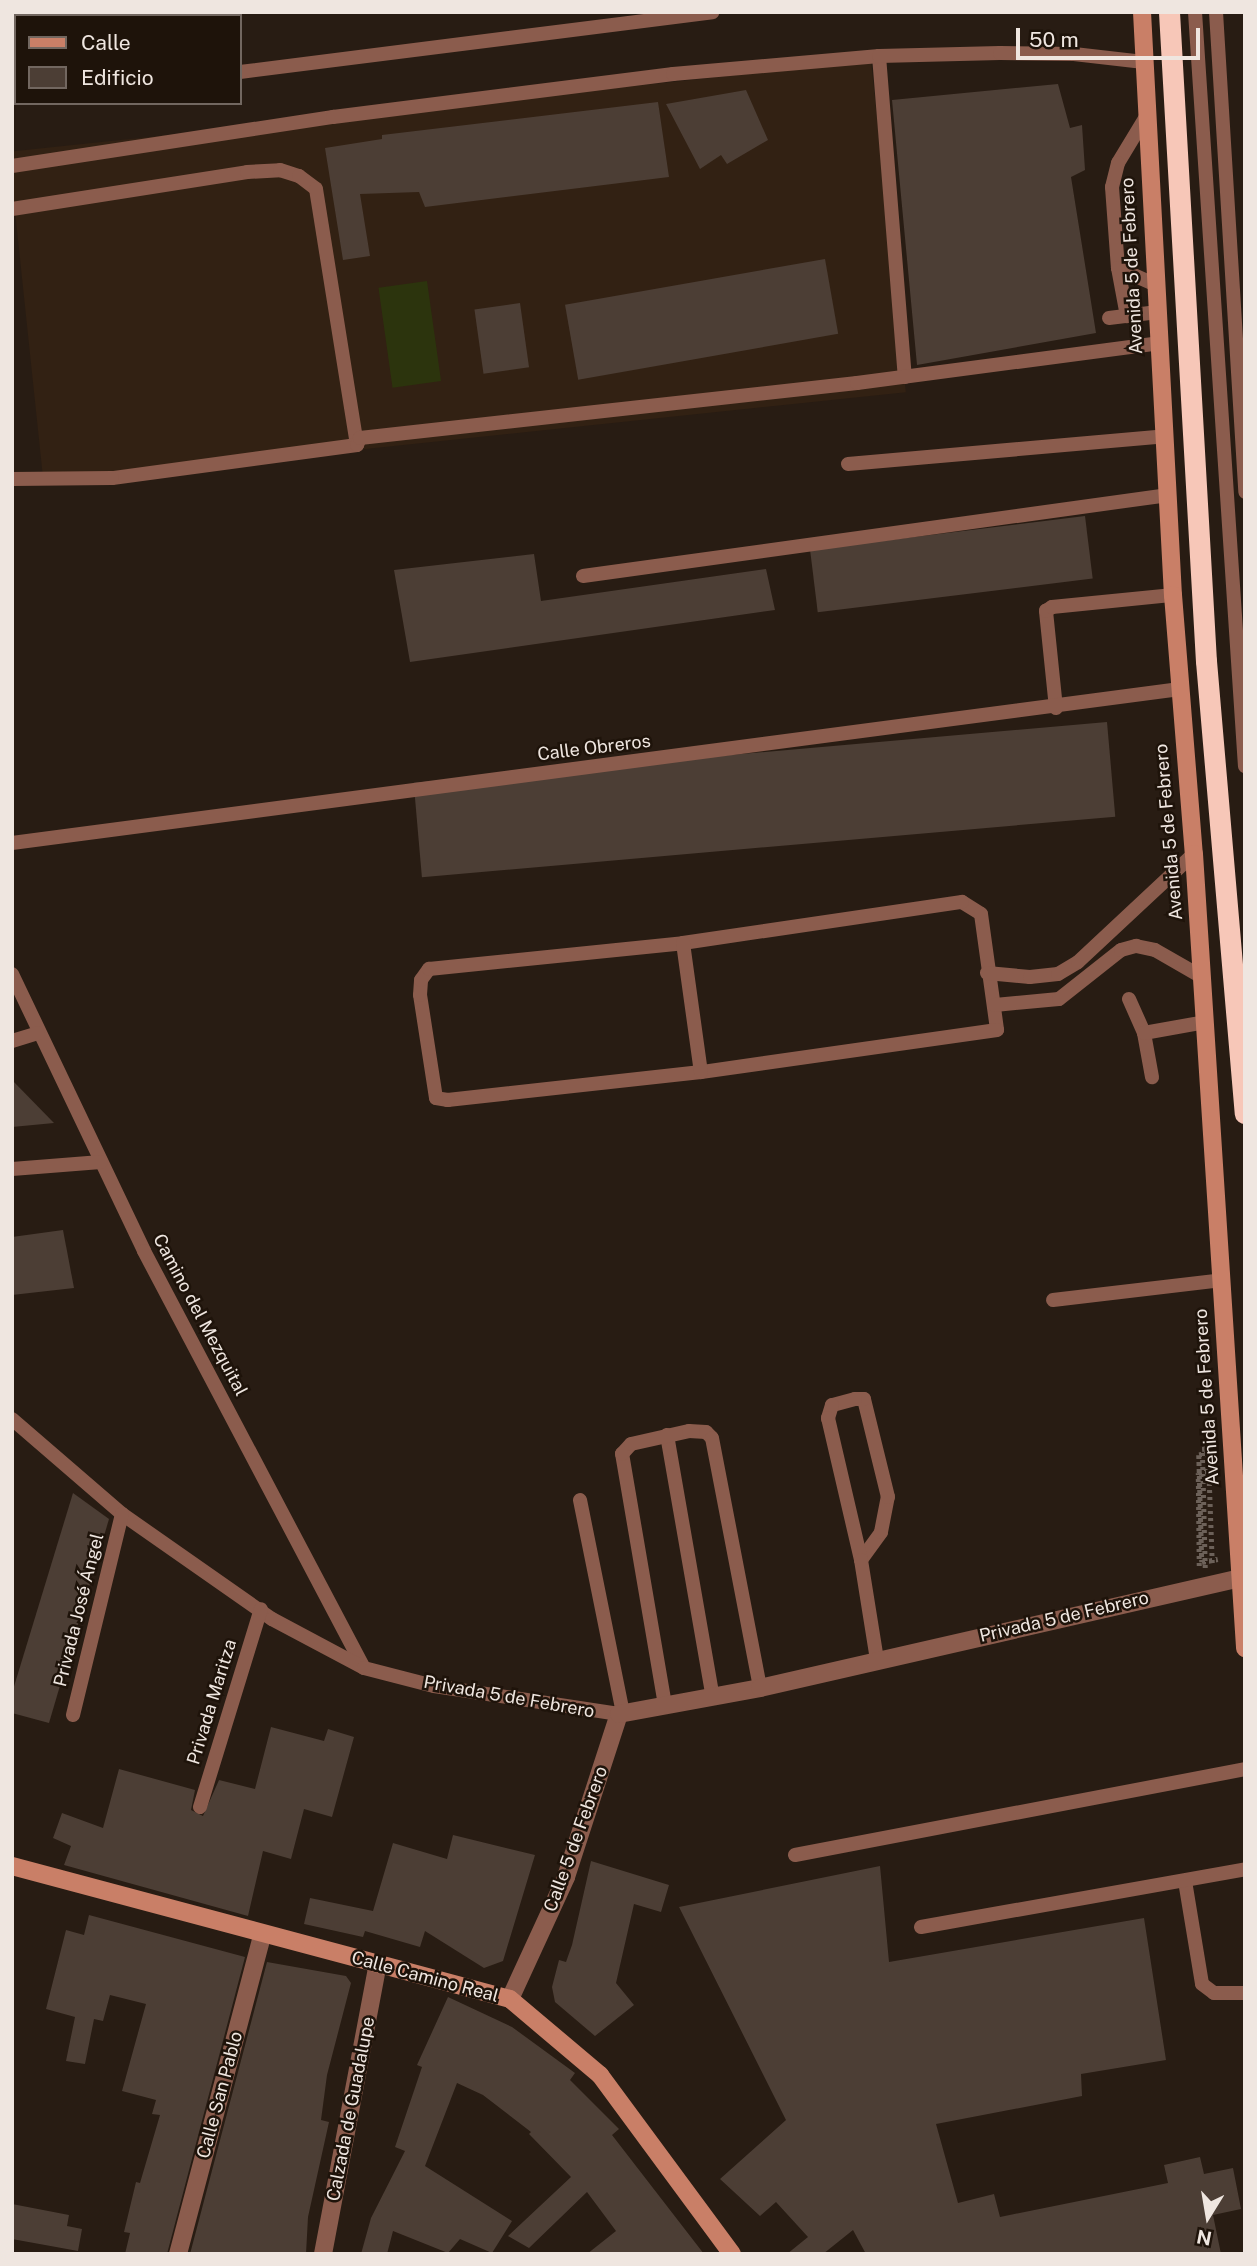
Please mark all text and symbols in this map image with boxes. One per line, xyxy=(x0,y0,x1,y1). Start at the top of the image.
legend xyxy=(14,14,242,105)
scale bar xyxy=(1019,14,1203,58)
text: 50 m xyxy=(1029,27,1079,52)
text: Calle xyxy=(81,30,131,55)
text: Edificio xyxy=(81,65,154,90)
street label: Avenida 5 de Febrero xyxy=(1117,177,1147,355)
street label: Calle Obreros xyxy=(536,730,652,766)
street label: Avenida 5 de Febrero xyxy=(1151,743,1187,921)
street label: Camino del Mezquital xyxy=(148,1230,252,1400)
street label: Avenida 5 de Febrero xyxy=(1190,1308,1224,1486)
street label: Privada José Ángel xyxy=(49,1531,109,1689)
street label: Privada 5 de Febrero xyxy=(977,1587,1151,1647)
street label: Privada Maritza xyxy=(183,1637,241,1767)
street label: Privada 5 de Febrero xyxy=(422,1671,596,1723)
street label: Calle 5 de Febrero xyxy=(540,1763,612,1915)
street label: Calle Camino Real xyxy=(349,1947,501,2007)
street label: Calzada de Guadalupe xyxy=(322,2015,380,2203)
street label: Calle San Pablo xyxy=(193,2029,247,2161)
north arrow xyxy=(1173,2182,1243,2252)
text: N xyxy=(1195,2225,1213,2250)

